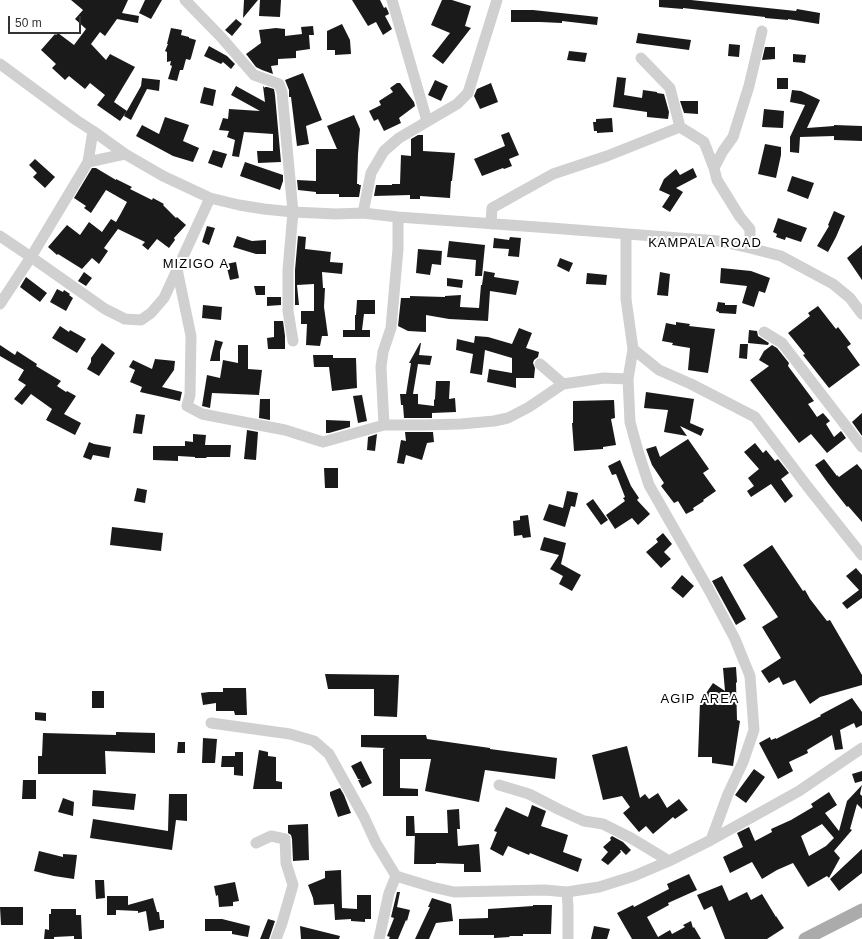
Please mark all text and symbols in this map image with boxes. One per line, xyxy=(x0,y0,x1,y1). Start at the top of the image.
scale bar xyxy=(10,8,83,34)
text: 50 m xyxy=(15,16,42,30)
district label: KAMPALA ROAD xyxy=(648,235,762,251)
district label: MIZIGO A xyxy=(163,256,229,272)
district label: AGIP AREA xyxy=(660,691,740,707)

